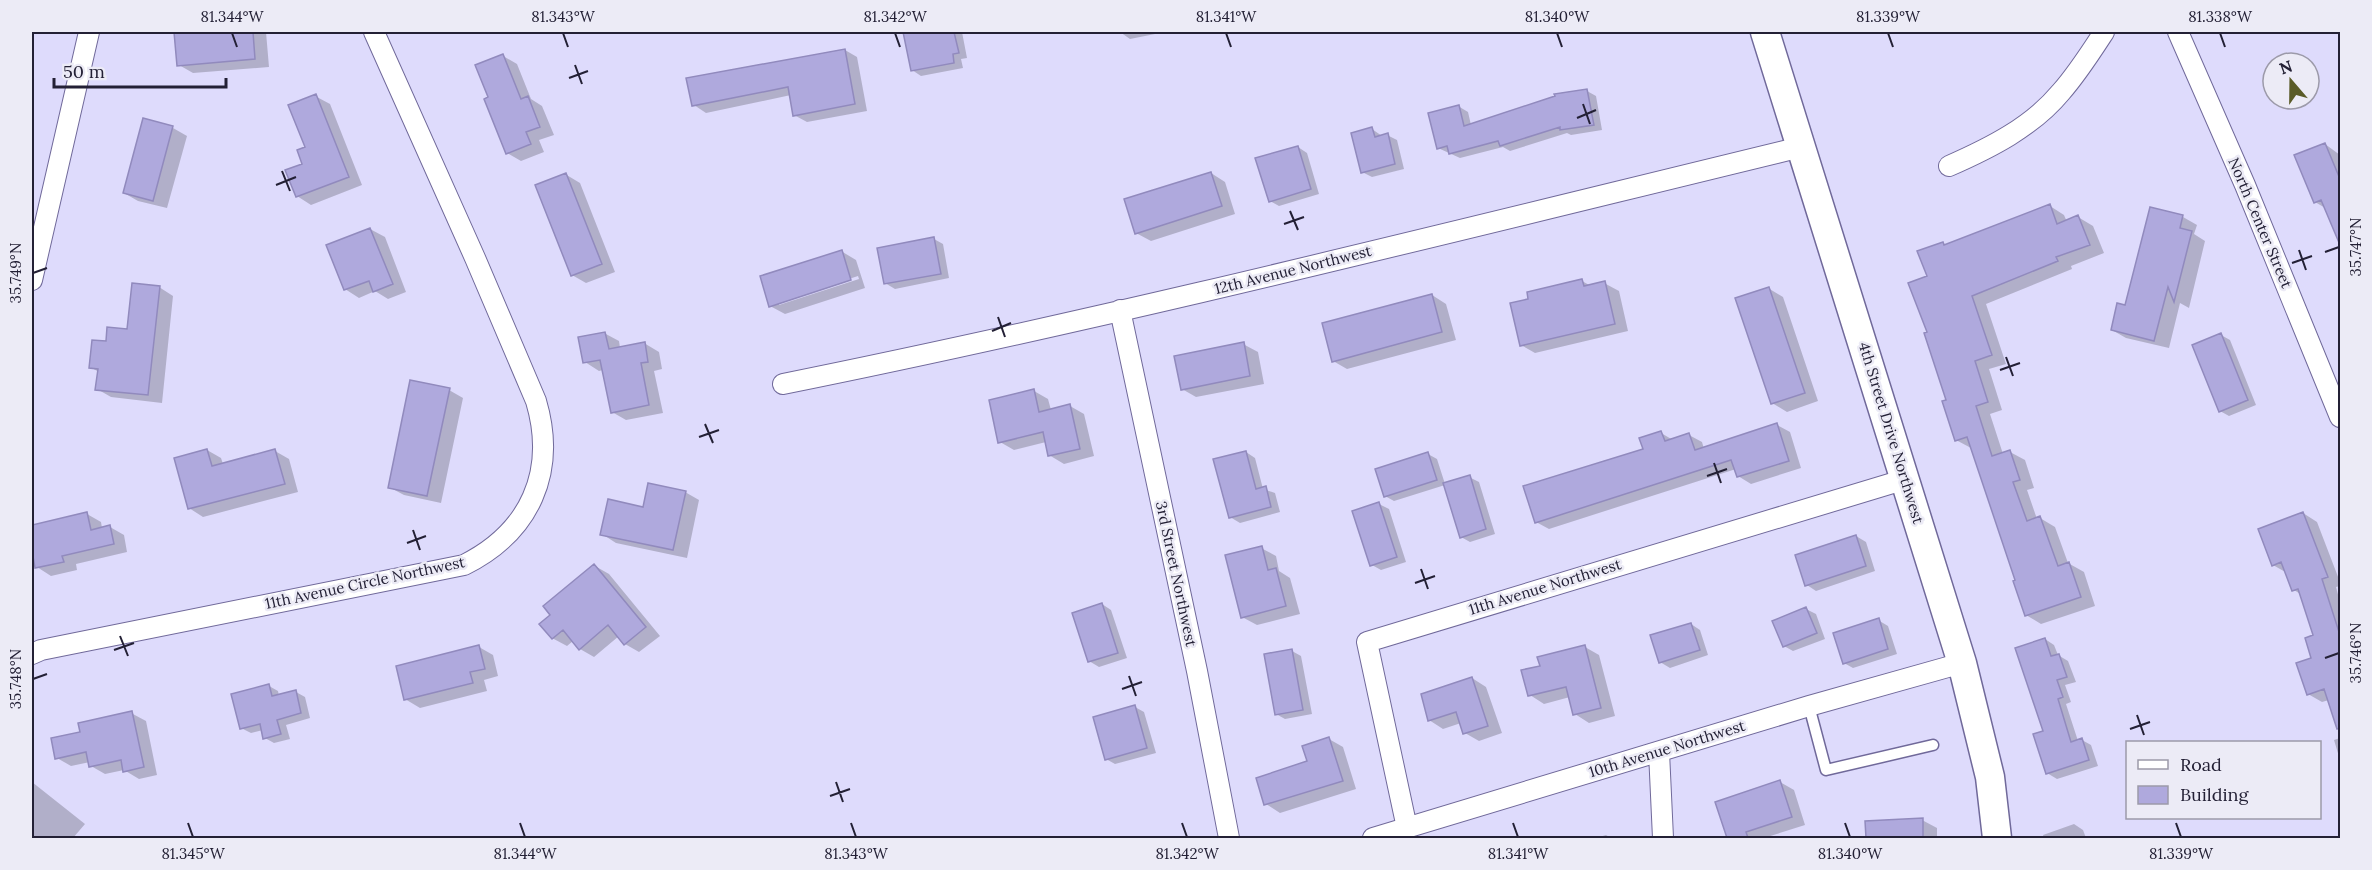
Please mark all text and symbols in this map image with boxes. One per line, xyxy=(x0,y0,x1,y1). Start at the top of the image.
text: 81.344°W xyxy=(200,7,265,26)
text: 81.343°W xyxy=(531,7,596,26)
text: 81.342°W xyxy=(863,7,928,26)
text: 81.341°W xyxy=(1196,7,1257,26)
text: 81.340°W xyxy=(1525,7,1590,26)
text: 81.339°W xyxy=(1856,7,1921,26)
text: 81.338°W xyxy=(2188,7,2253,26)
scale bar xyxy=(54,51,226,89)
north arrow xyxy=(2261,51,2321,111)
text: N xyxy=(2277,55,2295,78)
text: 50 m xyxy=(63,60,105,83)
street label: North Center Street xyxy=(2224,155,2297,291)
text: 35.747°N xyxy=(2346,218,2365,277)
street label: 12th Avenue Northwest xyxy=(1212,241,1374,298)
text: 35.749°N xyxy=(6,243,25,303)
street label: 4th Street Drive Northwest xyxy=(1855,340,1928,526)
street label: 3rd Street Northwest xyxy=(1152,499,1201,649)
street label: 11th Avenue Circle Northwest xyxy=(263,552,467,613)
street label: 11th Avenue Northwest xyxy=(1466,554,1624,619)
text: 35.746°N xyxy=(2346,623,2365,683)
text: 35.748°N xyxy=(6,649,25,709)
street label: 10th Avenue Northwest xyxy=(1586,716,1747,781)
legend xyxy=(2126,741,2321,819)
text: Road xyxy=(2180,753,2222,776)
text: Building xyxy=(2180,783,2250,806)
text: 81.345°W xyxy=(161,844,226,863)
text: 81.344°W xyxy=(493,844,558,863)
text: 81.343°W xyxy=(824,844,889,863)
text: 81.342°W xyxy=(1155,844,1220,863)
text: 81.341°W xyxy=(1488,844,1549,863)
text: 81.340°W xyxy=(1818,844,1883,863)
text: 81.339°W xyxy=(2149,844,2214,863)

